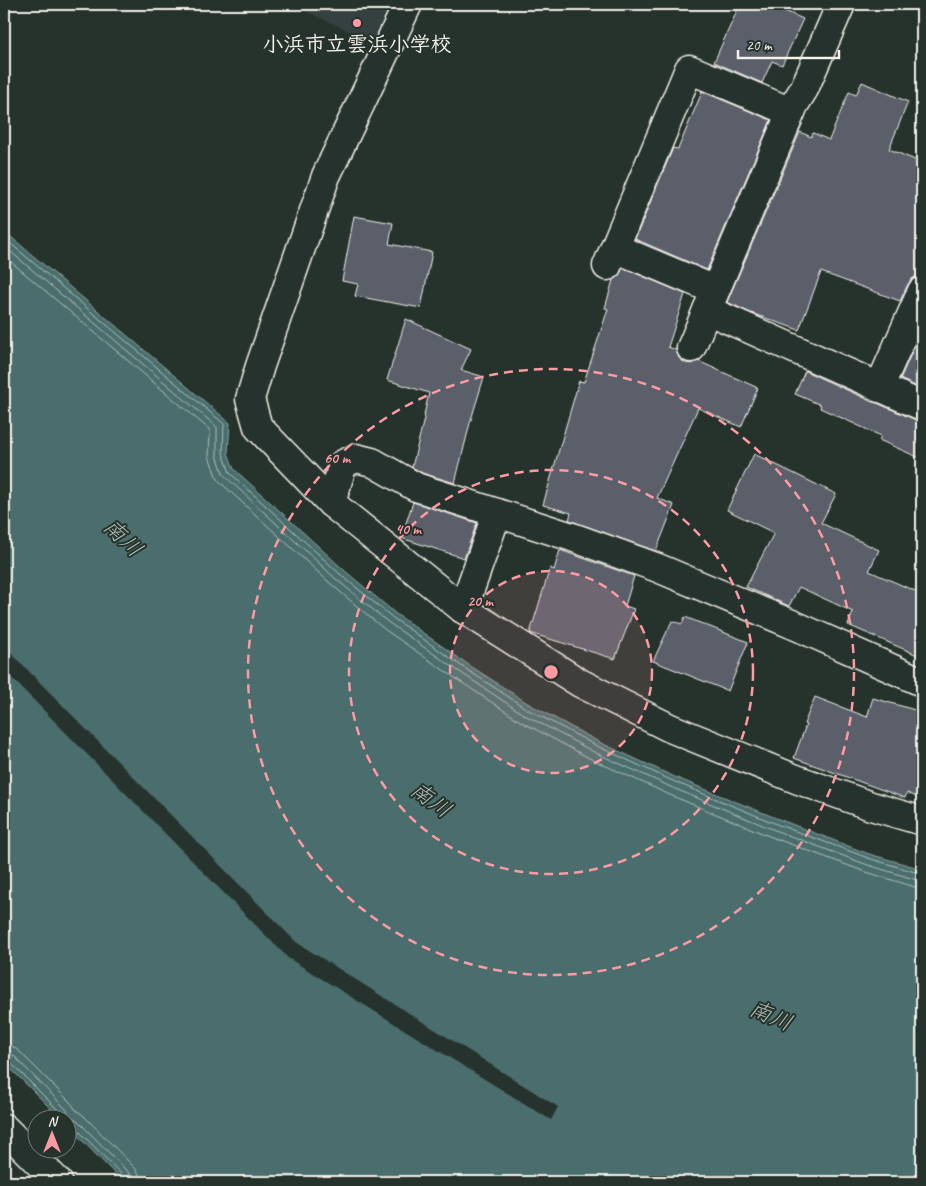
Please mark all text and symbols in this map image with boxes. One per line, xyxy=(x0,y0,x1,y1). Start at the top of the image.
marker: 小浜市立雲浜小学校 xyxy=(351,17,363,29)
scale bar xyxy=(738,28,840,60)
place label: 小浜市立雲浜小学校 xyxy=(263,31,452,57)
text: 20 m xyxy=(746,36,773,55)
text: 60 m xyxy=(324,449,351,468)
water label: 南川 xyxy=(97,513,149,563)
text: 40 m xyxy=(395,520,422,539)
text: 20 m xyxy=(467,592,494,611)
centre of rings xyxy=(542,663,560,681)
water label: 南川 xyxy=(405,776,457,824)
water label: 南川 xyxy=(745,995,797,1037)
north arrow xyxy=(28,1108,78,1158)
text: N xyxy=(48,1113,59,1130)

